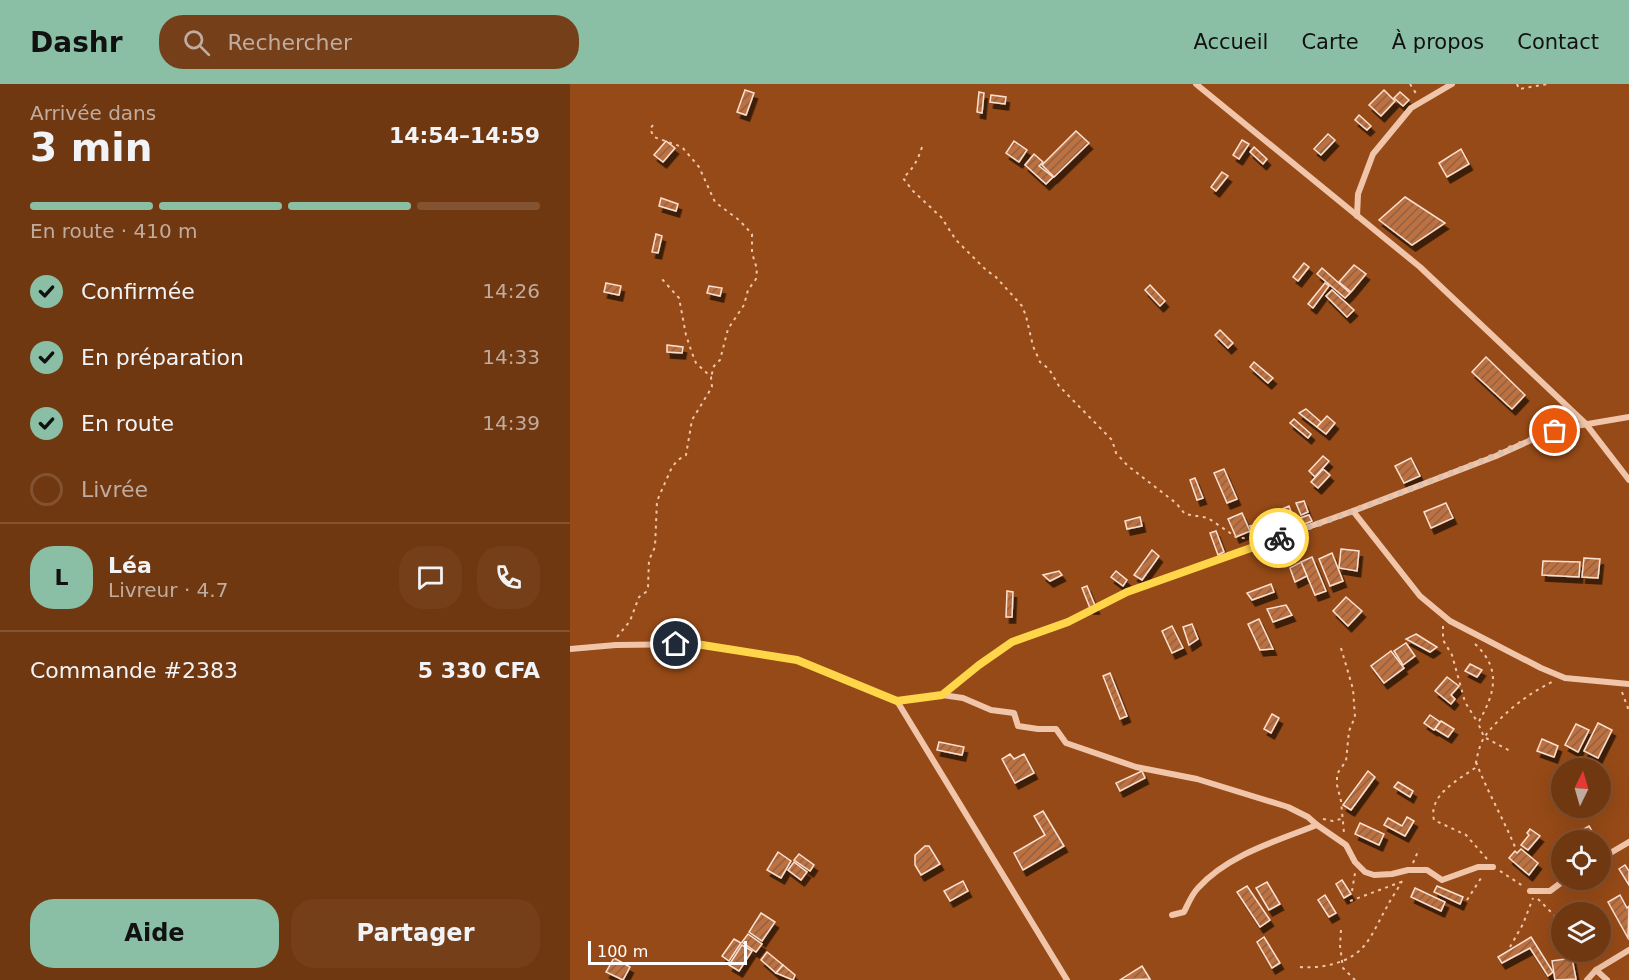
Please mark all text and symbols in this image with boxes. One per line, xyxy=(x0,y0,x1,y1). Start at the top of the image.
search box xyxy=(159,15,579,69)
text: Dashr xyxy=(30,26,123,59)
icon: search xyxy=(180,26,213,59)
text: Rechercher xyxy=(228,30,352,55)
text: Accueil xyxy=(1193,30,1268,54)
text: Carte xyxy=(1301,30,1359,54)
text: À propos xyxy=(1392,30,1484,54)
text: Contact xyxy=(1517,30,1599,54)
text: Arrivée dans xyxy=(30,101,156,125)
text: 14:54–14:59 xyxy=(389,123,540,148)
text: 3 min xyxy=(30,125,152,170)
text: En route · 410 m xyxy=(30,219,198,243)
icon: check xyxy=(30,275,63,308)
text: Confirmée xyxy=(81,279,195,304)
text: 14:26 xyxy=(482,279,540,303)
icon: check xyxy=(30,341,63,374)
text: En préparation xyxy=(81,345,244,370)
text: 14:33 xyxy=(482,345,540,369)
pin xyxy=(1529,405,1580,456)
icon: check xyxy=(30,407,63,440)
text: En route xyxy=(81,411,174,436)
text: 14:39 xyxy=(482,411,540,435)
icon: bag xyxy=(1538,414,1571,447)
text: Livrée xyxy=(81,477,148,502)
courier xyxy=(1249,508,1309,568)
icon: bike xyxy=(1263,522,1296,555)
button: chat xyxy=(399,546,462,609)
button: phone xyxy=(477,546,540,609)
text: Léa xyxy=(108,553,152,578)
text: L xyxy=(54,565,69,590)
text: Livreur · 4.7 xyxy=(108,578,228,602)
pin xyxy=(650,618,701,669)
icon: home xyxy=(659,627,692,660)
text: Commande #2383 xyxy=(30,658,238,683)
text: 5 330 CFA xyxy=(418,658,540,683)
north arrow xyxy=(1551,758,1611,818)
map controls xyxy=(1551,758,1611,962)
button: locate xyxy=(1551,830,1611,890)
button: Aide xyxy=(30,899,279,968)
button: Partager xyxy=(291,899,540,968)
button: layers xyxy=(1551,902,1611,962)
scale bar xyxy=(588,938,747,966)
text: 100 m xyxy=(597,942,648,961)

